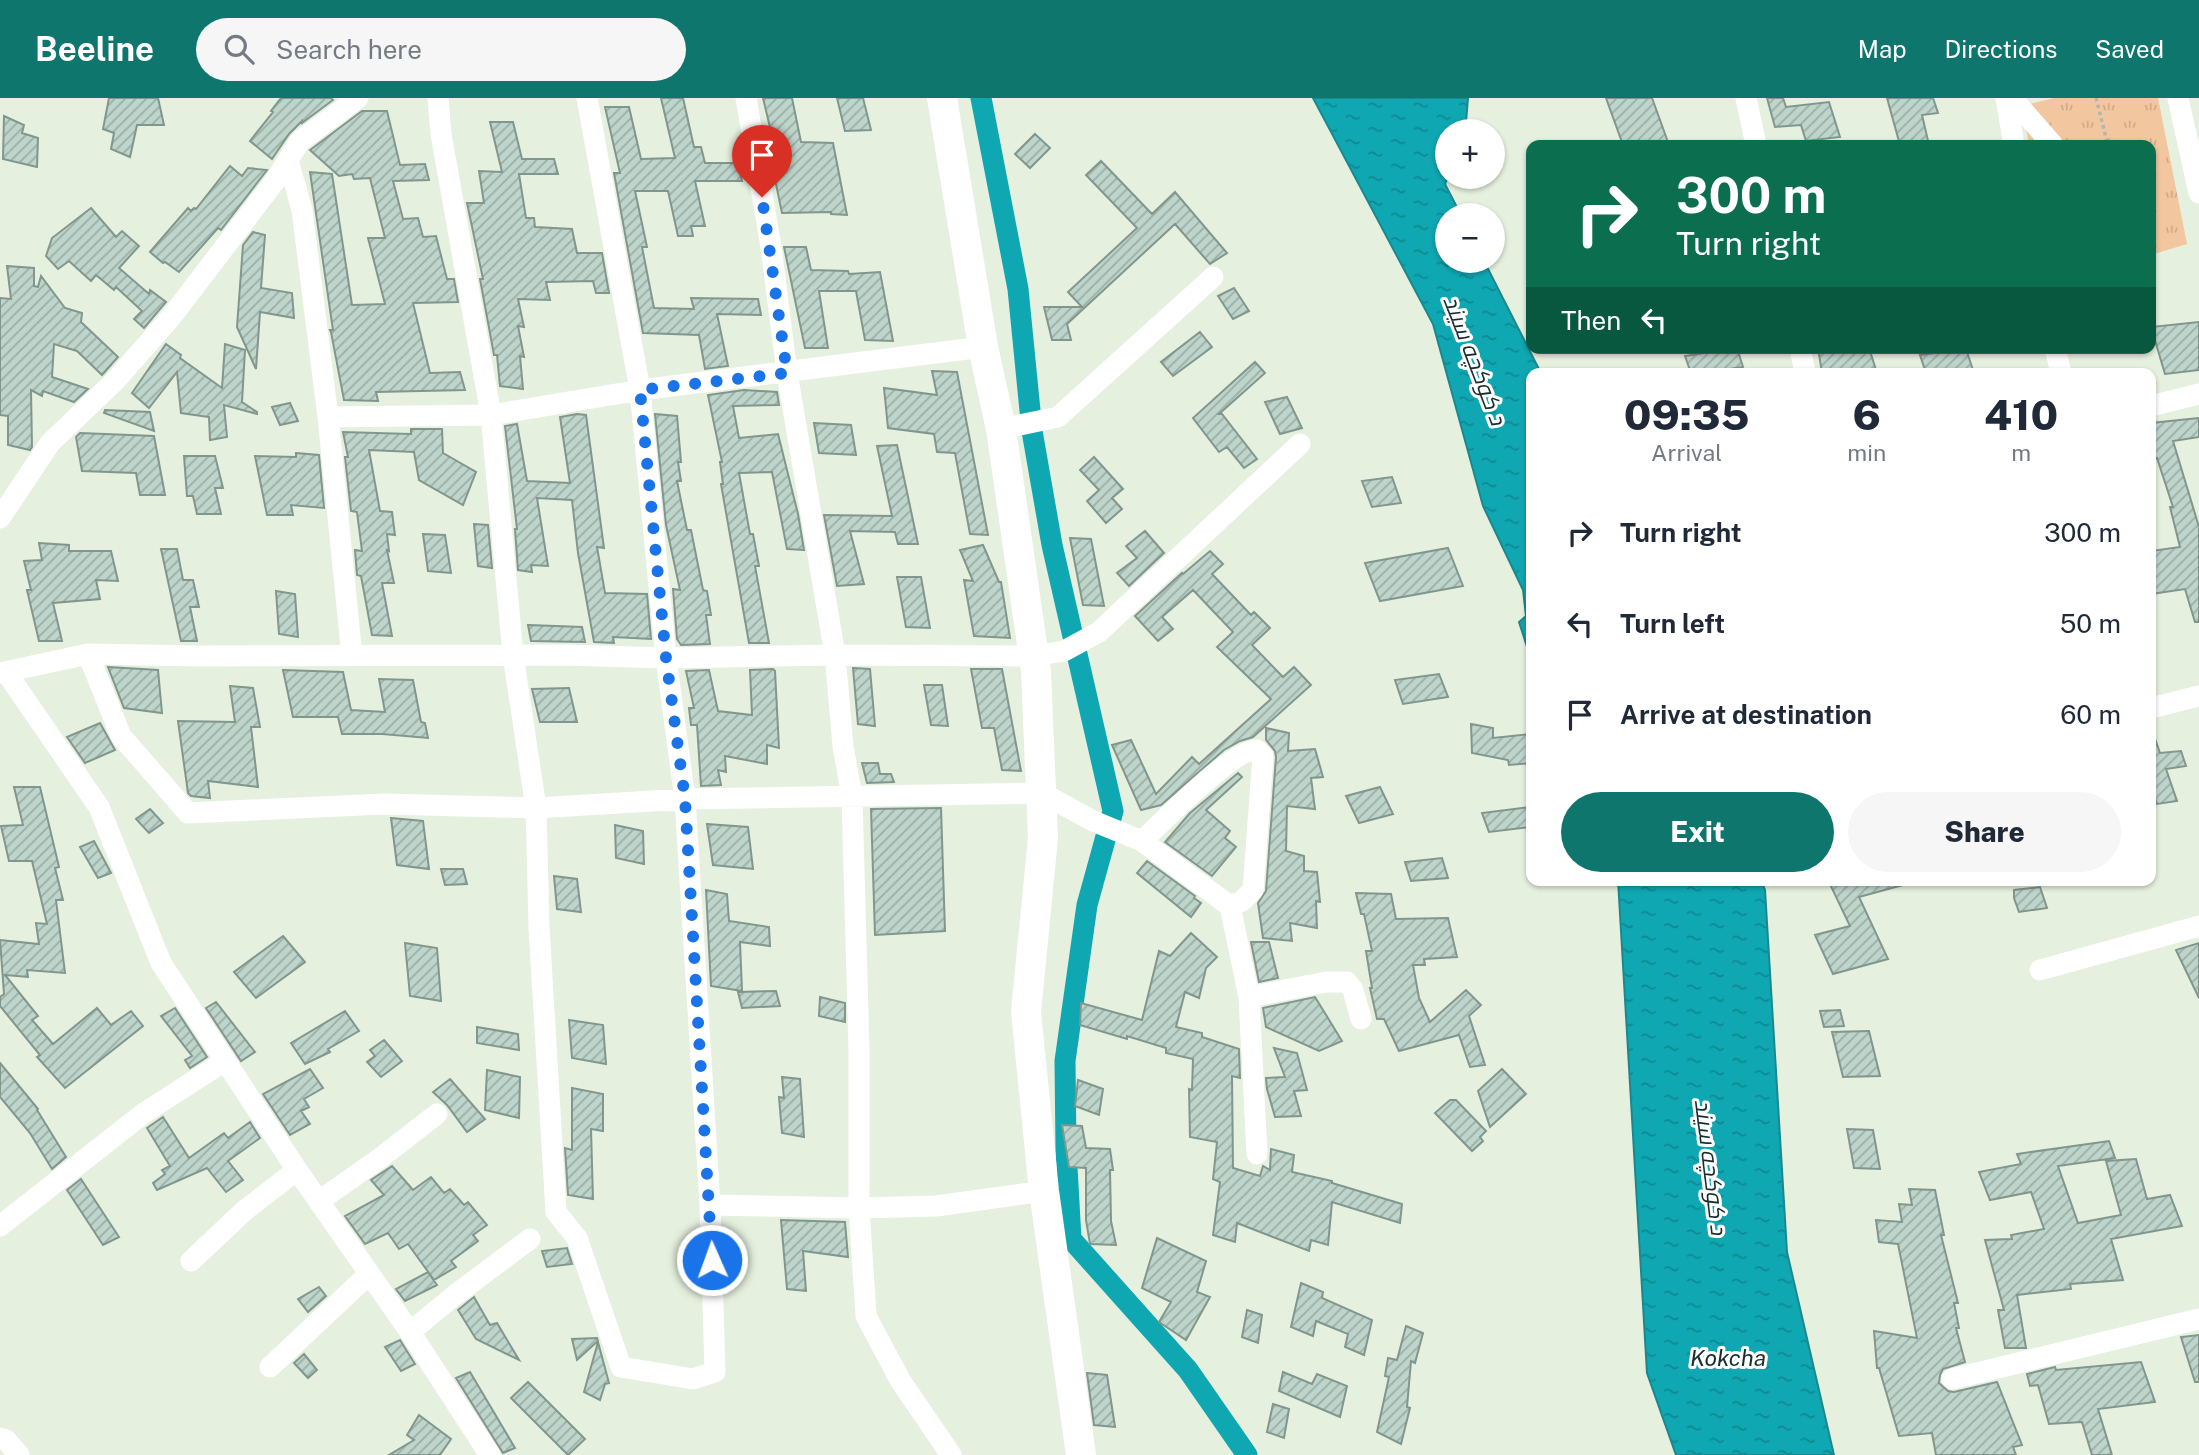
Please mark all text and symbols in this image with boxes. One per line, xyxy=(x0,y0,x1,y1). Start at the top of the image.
search box xyxy=(196,18,686,81)
text: Beeline xyxy=(35,30,154,68)
icon: search xyxy=(220,30,258,68)
text: Search here xyxy=(276,34,422,65)
text: Map xyxy=(1858,35,1907,63)
text: Directions xyxy=(1945,35,2057,63)
text: Saved xyxy=(2095,35,2164,63)
map controls xyxy=(1435,119,1505,273)
button: + xyxy=(1435,119,1505,189)
pin xyxy=(732,125,792,197)
icon: arrive xyxy=(743,136,781,174)
text: 300 m xyxy=(1676,166,1826,224)
icon: right xyxy=(1561,168,1652,259)
button: − xyxy=(1435,203,1505,273)
text: Turn right xyxy=(1676,225,1821,262)
water label: د کوکچه سیند xyxy=(1436,291,1513,430)
icon: left xyxy=(1635,301,1673,339)
text: Then xyxy=(1561,305,1621,336)
text: 09:35 xyxy=(1624,390,1749,439)
text: 6 xyxy=(1853,390,1881,439)
text: 410 xyxy=(1984,390,2058,439)
text: Arrival xyxy=(1651,439,1722,466)
text: min xyxy=(1847,439,1886,466)
text: m xyxy=(2011,439,2031,466)
icon: right xyxy=(1561,514,1599,552)
text: Turn right xyxy=(1620,517,1742,548)
text: 300 m xyxy=(2044,517,2121,548)
icon: left xyxy=(1561,605,1599,643)
text: Turn left xyxy=(1620,608,1725,639)
text: 50 m xyxy=(2060,608,2121,639)
icon: arrive xyxy=(1561,696,1599,734)
text: Arrive at destination xyxy=(1620,699,1872,730)
text: 60 m xyxy=(2060,699,2121,730)
button: Exit xyxy=(1561,792,1834,872)
button: Share xyxy=(1848,792,2121,872)
water label: د کوکچه سیند xyxy=(1687,1098,1733,1237)
position arrow xyxy=(675,1223,749,1297)
water label: Kokcha xyxy=(1690,1344,1766,1371)

